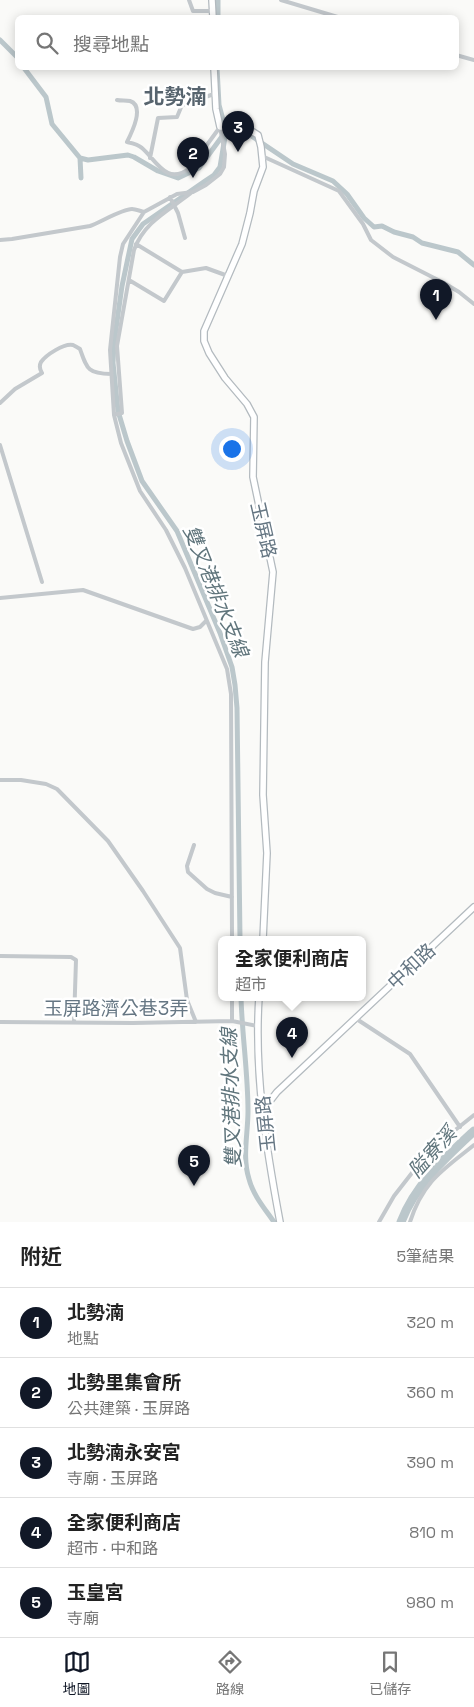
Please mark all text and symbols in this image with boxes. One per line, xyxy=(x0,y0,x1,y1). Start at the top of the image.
search box xyxy=(15,15,459,70)
icon: search xyxy=(33,29,61,57)
text: 搜尋地點 xyxy=(73,32,149,57)
district label: 北勢湳 xyxy=(144,83,207,110)
pin: 3 xyxy=(222,111,254,152)
pin: 2 xyxy=(177,137,209,178)
pin: 1 xyxy=(420,279,452,320)
your location xyxy=(219,436,245,462)
street label: 玉屏路 xyxy=(245,500,282,561)
water label: 雙叉港排水支線 xyxy=(178,521,255,663)
popup xyxy=(218,936,366,1001)
street label: 中和路 xyxy=(382,938,441,995)
text: 全家便利商店 xyxy=(235,946,349,971)
text: 超市 xyxy=(235,974,267,995)
street label: 玉屏路濟公巷3弄 xyxy=(44,996,188,1021)
pin: 4 xyxy=(276,1017,308,1058)
water label: 雙叉港排水支線 xyxy=(215,1026,246,1168)
street label: 玉屏路 xyxy=(250,1094,281,1154)
water label: 隘寮溪 xyxy=(402,1119,464,1183)
pin: 5 xyxy=(178,1145,210,1186)
text: 附近 xyxy=(20,1243,62,1270)
text: 5筆結果 xyxy=(396,1246,454,1267)
text: 北勢湳 xyxy=(67,1300,124,1325)
text: 1 xyxy=(32,1312,40,1333)
text: 320 m xyxy=(407,1312,454,1333)
text: 地點 xyxy=(67,1328,99,1349)
text: 北勢里集會所 xyxy=(67,1370,181,1395)
text: 2 xyxy=(31,1382,41,1403)
text: 360 m xyxy=(406,1382,454,1403)
text: 公共建築 · 玉屏路 xyxy=(67,1398,190,1419)
text: 北勢湳永安宮 xyxy=(67,1440,181,1465)
text: 3 xyxy=(31,1452,41,1473)
text: 390 m xyxy=(406,1452,454,1473)
text: 寺廟 · 玉屏路 xyxy=(67,1468,158,1489)
text: 全家便利商店 xyxy=(67,1510,181,1535)
text: 4 xyxy=(31,1522,41,1543)
text: 810 m xyxy=(409,1522,454,1543)
text: 超市 · 中和路 xyxy=(67,1538,158,1559)
text: 玉皇宮 xyxy=(67,1580,124,1605)
text: 5 xyxy=(31,1592,41,1613)
text: 980 m xyxy=(406,1592,454,1613)
text: 寺廟 xyxy=(67,1608,99,1629)
tab: 地圖 xyxy=(63,1648,91,1698)
tab: 路線 xyxy=(216,1648,244,1698)
tab: 已儲存 xyxy=(369,1648,411,1698)

